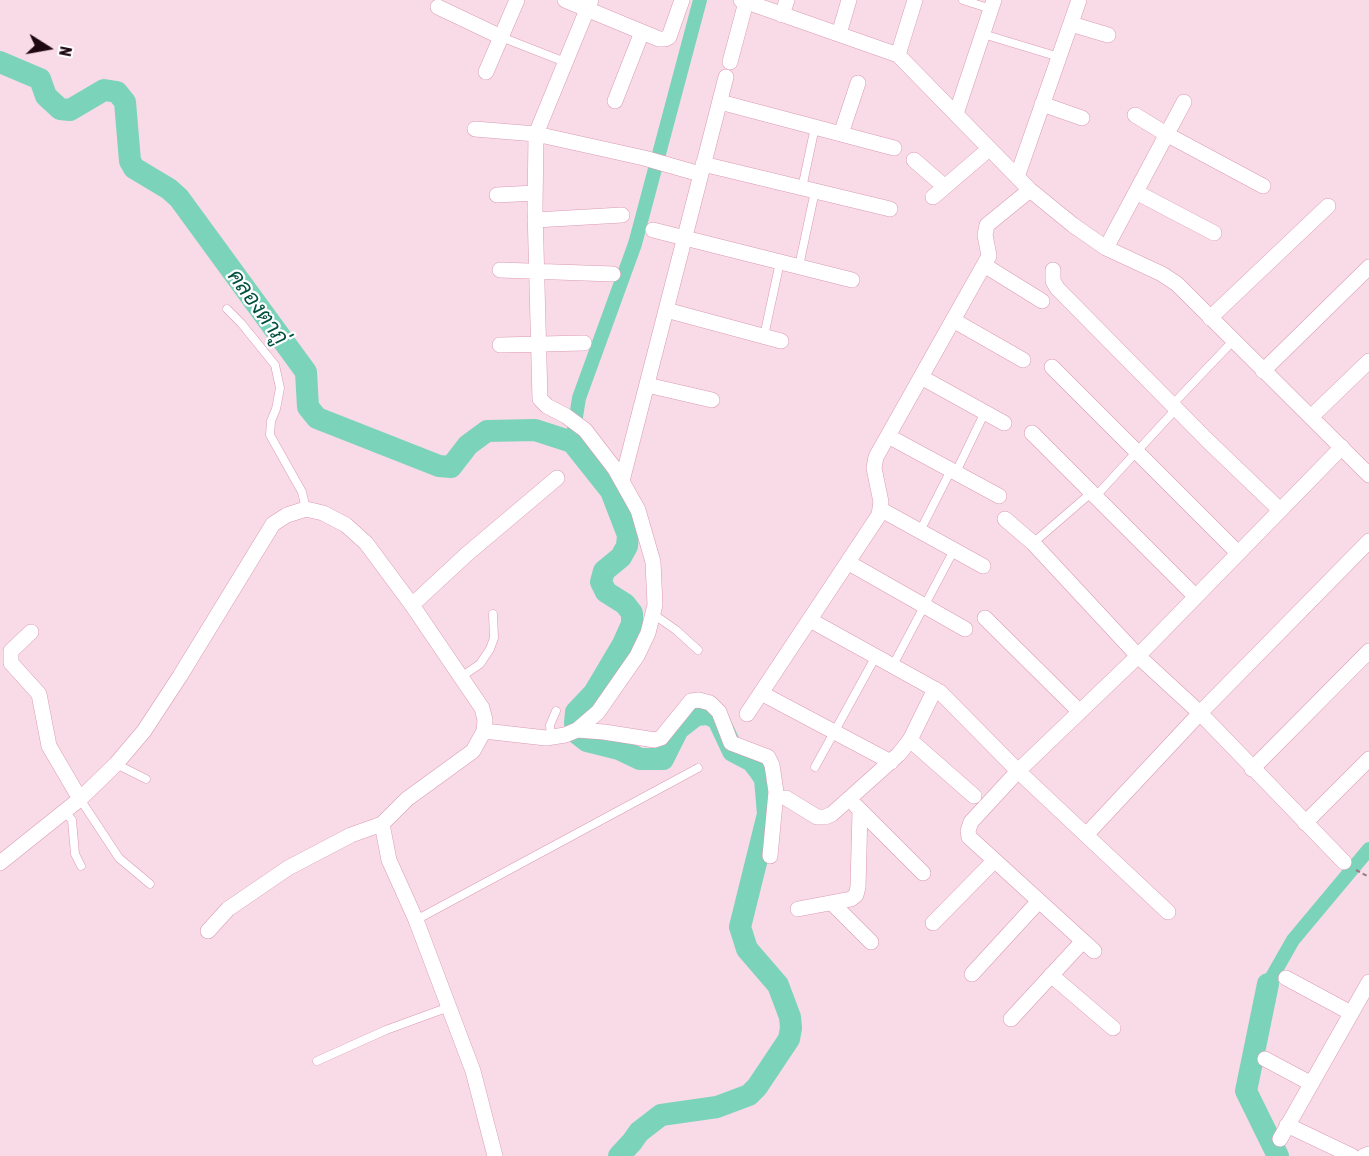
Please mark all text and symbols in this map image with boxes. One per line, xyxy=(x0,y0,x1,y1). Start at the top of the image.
north arrow xyxy=(18,18,78,78)
text: N xyxy=(56,45,75,58)
water label: คลองตาภู่ xyxy=(222,264,294,350)

